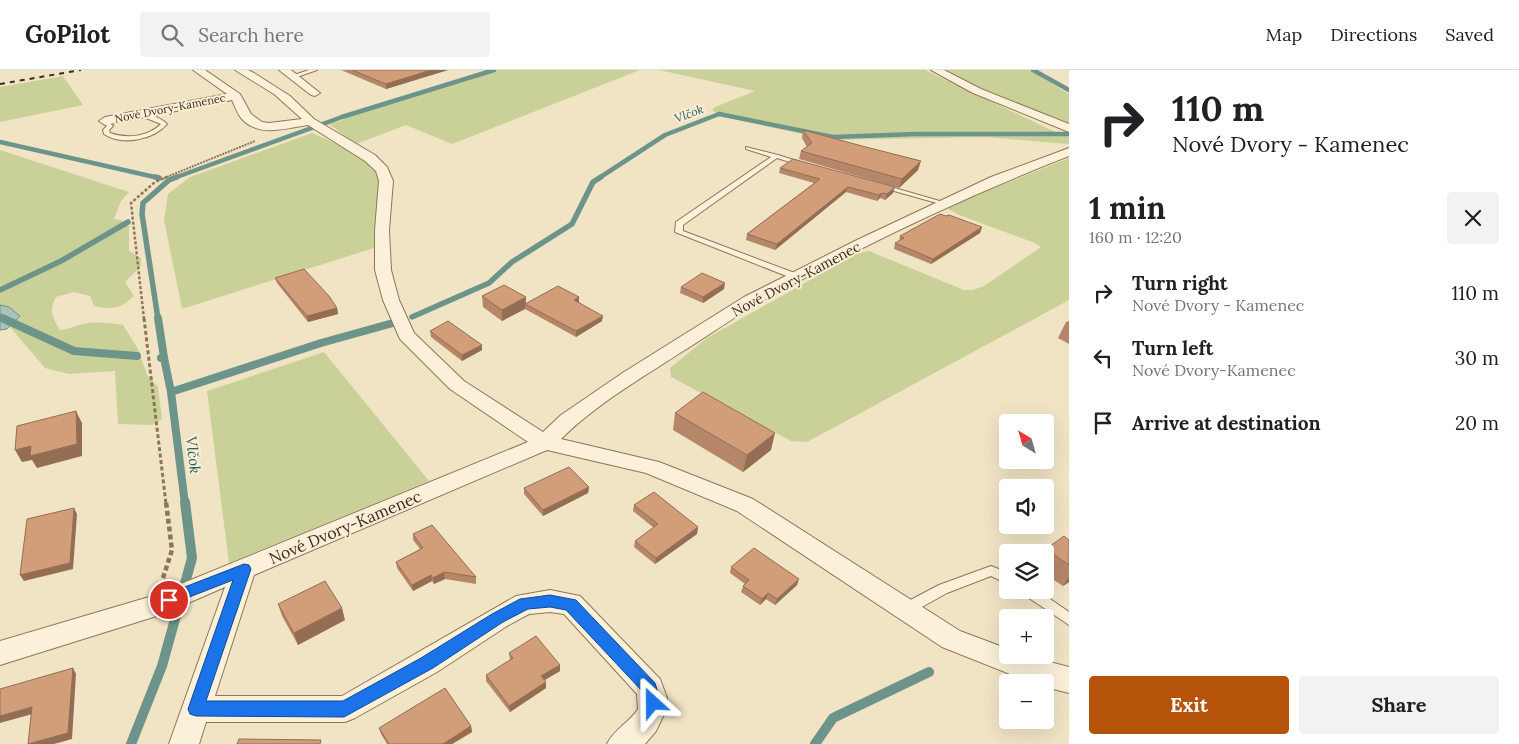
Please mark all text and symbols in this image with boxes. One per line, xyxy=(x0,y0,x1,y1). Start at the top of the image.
search box xyxy=(140,12,490,57)
text: GoPilot xyxy=(25,19,110,50)
icon: search xyxy=(158,21,186,49)
text: Search here xyxy=(198,23,304,47)
text: Map xyxy=(1266,23,1302,46)
text: Directions xyxy=(1330,23,1417,46)
text: Saved xyxy=(1445,23,1494,46)
text: 110 m xyxy=(1172,86,1264,131)
street label: Nové Dvory-Kamenec xyxy=(113,90,227,126)
icon: right xyxy=(1089,90,1154,155)
water label: Vlčok xyxy=(672,101,705,126)
text: Nové Dvory - Kamenec xyxy=(1172,130,1409,158)
text: 1 min xyxy=(1089,189,1166,227)
button: close xyxy=(1447,192,1499,244)
text: 160 m · 12:20 xyxy=(1089,227,1182,247)
street label: Nové Dvory-Kamenec xyxy=(729,237,863,321)
text: Turn right xyxy=(1132,271,1228,295)
icon: right xyxy=(1089,279,1117,307)
text: 110 m xyxy=(1451,281,1499,305)
text: Nové Dvory - Kamenec xyxy=(1132,295,1304,315)
text: Turn left xyxy=(1132,336,1213,360)
icon: left xyxy=(1089,344,1117,372)
text: 30 m xyxy=(1455,346,1499,370)
text: Nové Dvory-Kamenec xyxy=(1132,360,1296,380)
icon: arrive xyxy=(1089,409,1117,437)
text: Arrive at destination xyxy=(1132,411,1321,435)
text: 20 m xyxy=(1455,411,1499,435)
north arrow xyxy=(999,414,1054,469)
map controls xyxy=(999,414,1054,729)
water label: Vlčok xyxy=(182,435,205,475)
button: sound xyxy=(999,479,1054,534)
street label: Nové Dvory-Kamenec xyxy=(266,486,424,568)
button: layers xyxy=(999,544,1054,599)
pin xyxy=(148,579,190,621)
icon: arrive xyxy=(155,586,183,614)
button: + xyxy=(999,609,1054,664)
button: − xyxy=(999,674,1054,729)
position arrow xyxy=(626,676,678,728)
button: Exit xyxy=(1089,676,1289,734)
button: Share xyxy=(1299,676,1499,734)

